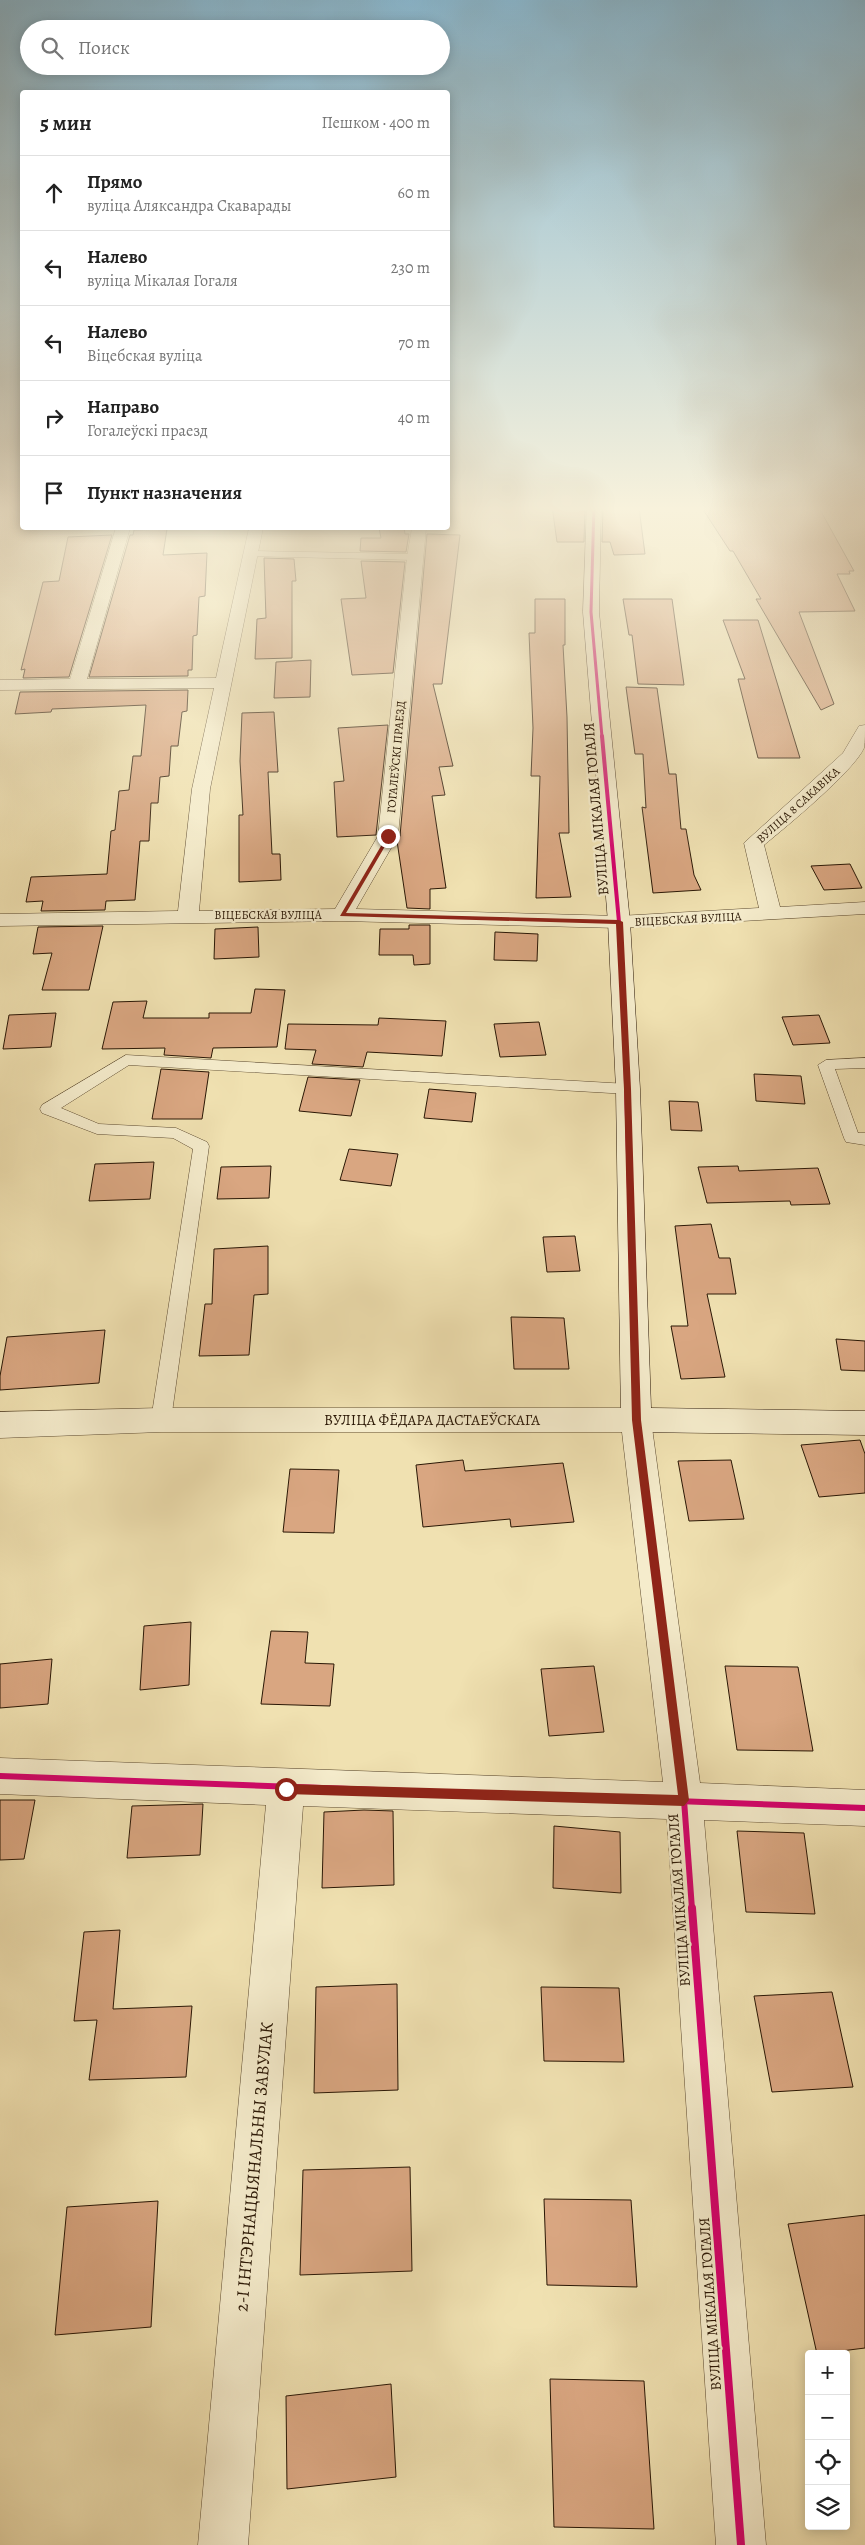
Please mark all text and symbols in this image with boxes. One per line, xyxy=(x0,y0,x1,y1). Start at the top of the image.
search box xyxy=(20,20,450,75)
icon: search xyxy=(38,34,66,62)
text: Поиск xyxy=(78,35,130,61)
text: 5 мин xyxy=(40,109,92,137)
text: Пешком · 400 m xyxy=(321,112,430,134)
text: Прямо xyxy=(87,169,142,195)
icon: ahead xyxy=(40,179,68,207)
text: 60 m xyxy=(398,182,430,204)
text: вуліца Аляксандра Скаварады xyxy=(87,195,291,217)
text: Налево xyxy=(87,244,147,270)
icon: left xyxy=(40,254,68,282)
text: 230 m xyxy=(391,257,430,279)
text: вуліца Мікалая Гогаля xyxy=(87,270,238,292)
text: Налево xyxy=(87,319,147,345)
icon: left xyxy=(40,329,68,357)
text: 70 m xyxy=(398,332,430,354)
text: Віцебская вуліца xyxy=(87,345,202,367)
text: Направо xyxy=(87,394,159,420)
icon: right xyxy=(40,404,68,432)
text: 40 m xyxy=(398,407,430,429)
text: Гогалеўскі праезд xyxy=(87,420,208,442)
icon: arrive xyxy=(40,479,68,507)
text: Пункт назначения xyxy=(87,480,242,506)
street label: ГОГАЛЕЎСКІ ПРАЕЗД xyxy=(383,700,409,814)
street label: ВУЛІЦА МІКАЛАЯ ГОГАЛЯ xyxy=(578,722,614,896)
street label: ВУЛІЦА 8 САКАВІКА xyxy=(753,763,844,847)
route end xyxy=(377,825,400,848)
street label: ВІЦЕБСКАЯ ВУЛІЦА xyxy=(214,907,323,923)
street label: ВІЦЕБСКАЯ ВУЛІЦА xyxy=(634,908,743,930)
street label: ВУЛІЦА ФЁДАРА ДАСТАЕЎСКАГА xyxy=(324,1410,540,1430)
route start xyxy=(275,1778,298,1801)
street label: ВУЛІЦА МІКАЛАЯ ГОГАЛЯ xyxy=(663,1813,695,1987)
street label: 2-І ІНТЭРНАЦЫЯНАЛЬНЫ ЗАВУЛАК xyxy=(229,2021,279,2313)
street label: ВУЛІЦА МІКАЛАЯ ГОГАЛЯ xyxy=(694,2217,726,2391)
map controls xyxy=(805,2350,850,2530)
button: + xyxy=(805,2350,850,2395)
button: − xyxy=(805,2395,850,2440)
button: locate xyxy=(805,2440,850,2485)
button: layers xyxy=(805,2485,850,2530)

